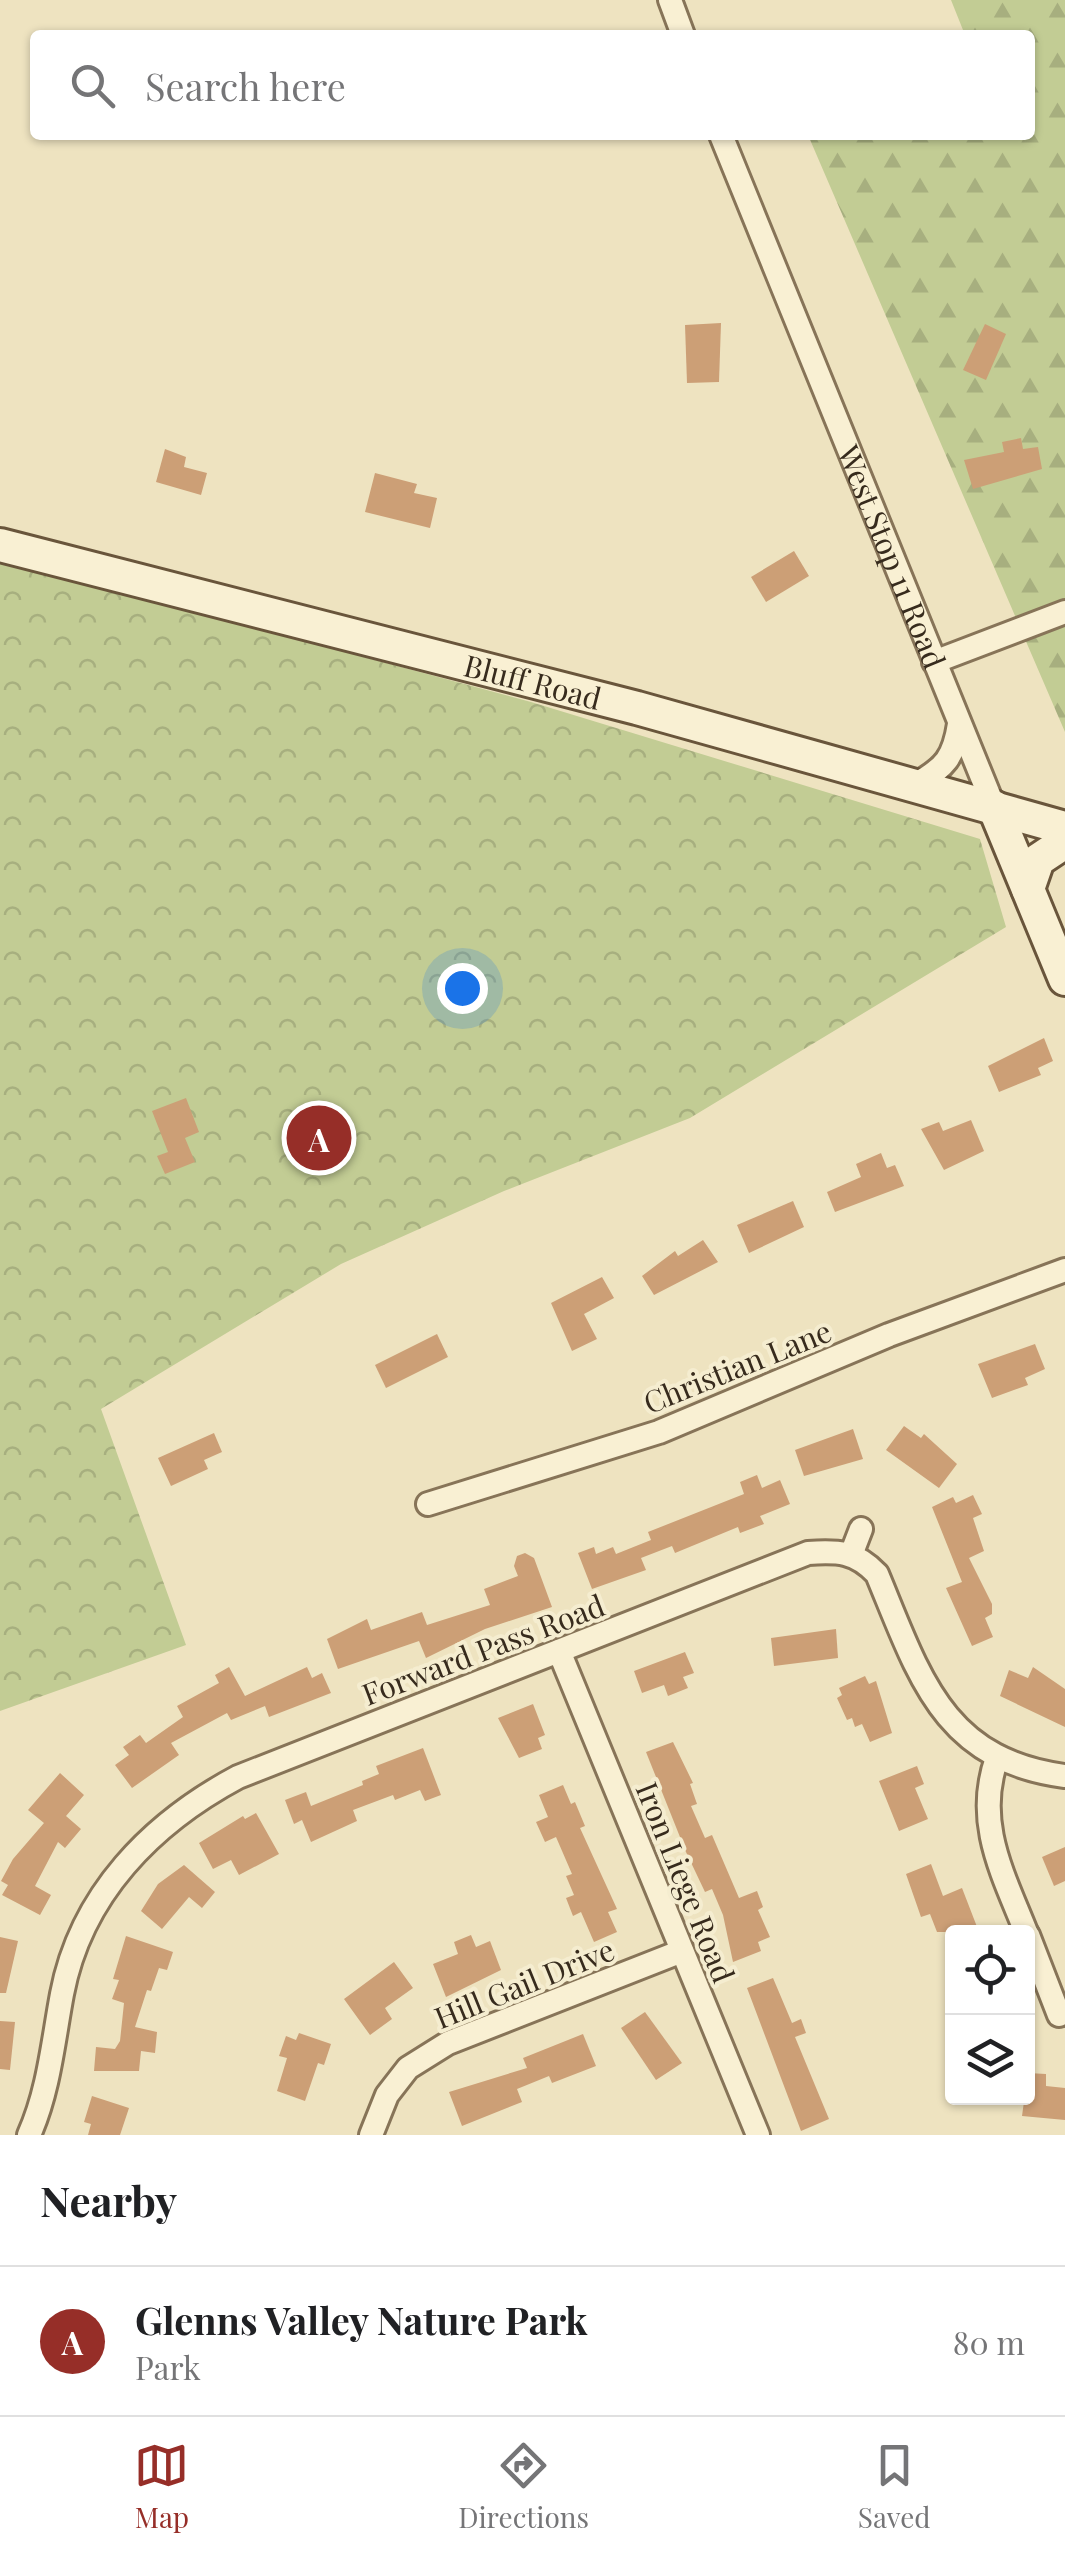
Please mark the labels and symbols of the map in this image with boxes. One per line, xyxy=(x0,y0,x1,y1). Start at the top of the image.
street label: West Stop 11 Road xyxy=(829,438,955,674)
street label: Bluff Road xyxy=(460,645,606,718)
your location xyxy=(437,963,488,1014)
pin: A xyxy=(286,1100,352,1176)
street label: Christian Lane xyxy=(637,1310,837,1422)
street label: Forward Pass Road xyxy=(356,1584,610,1714)
street label: Iron Liege Road xyxy=(628,1776,744,1988)
street label: Hill Gail Drive xyxy=(428,1929,620,2037)

